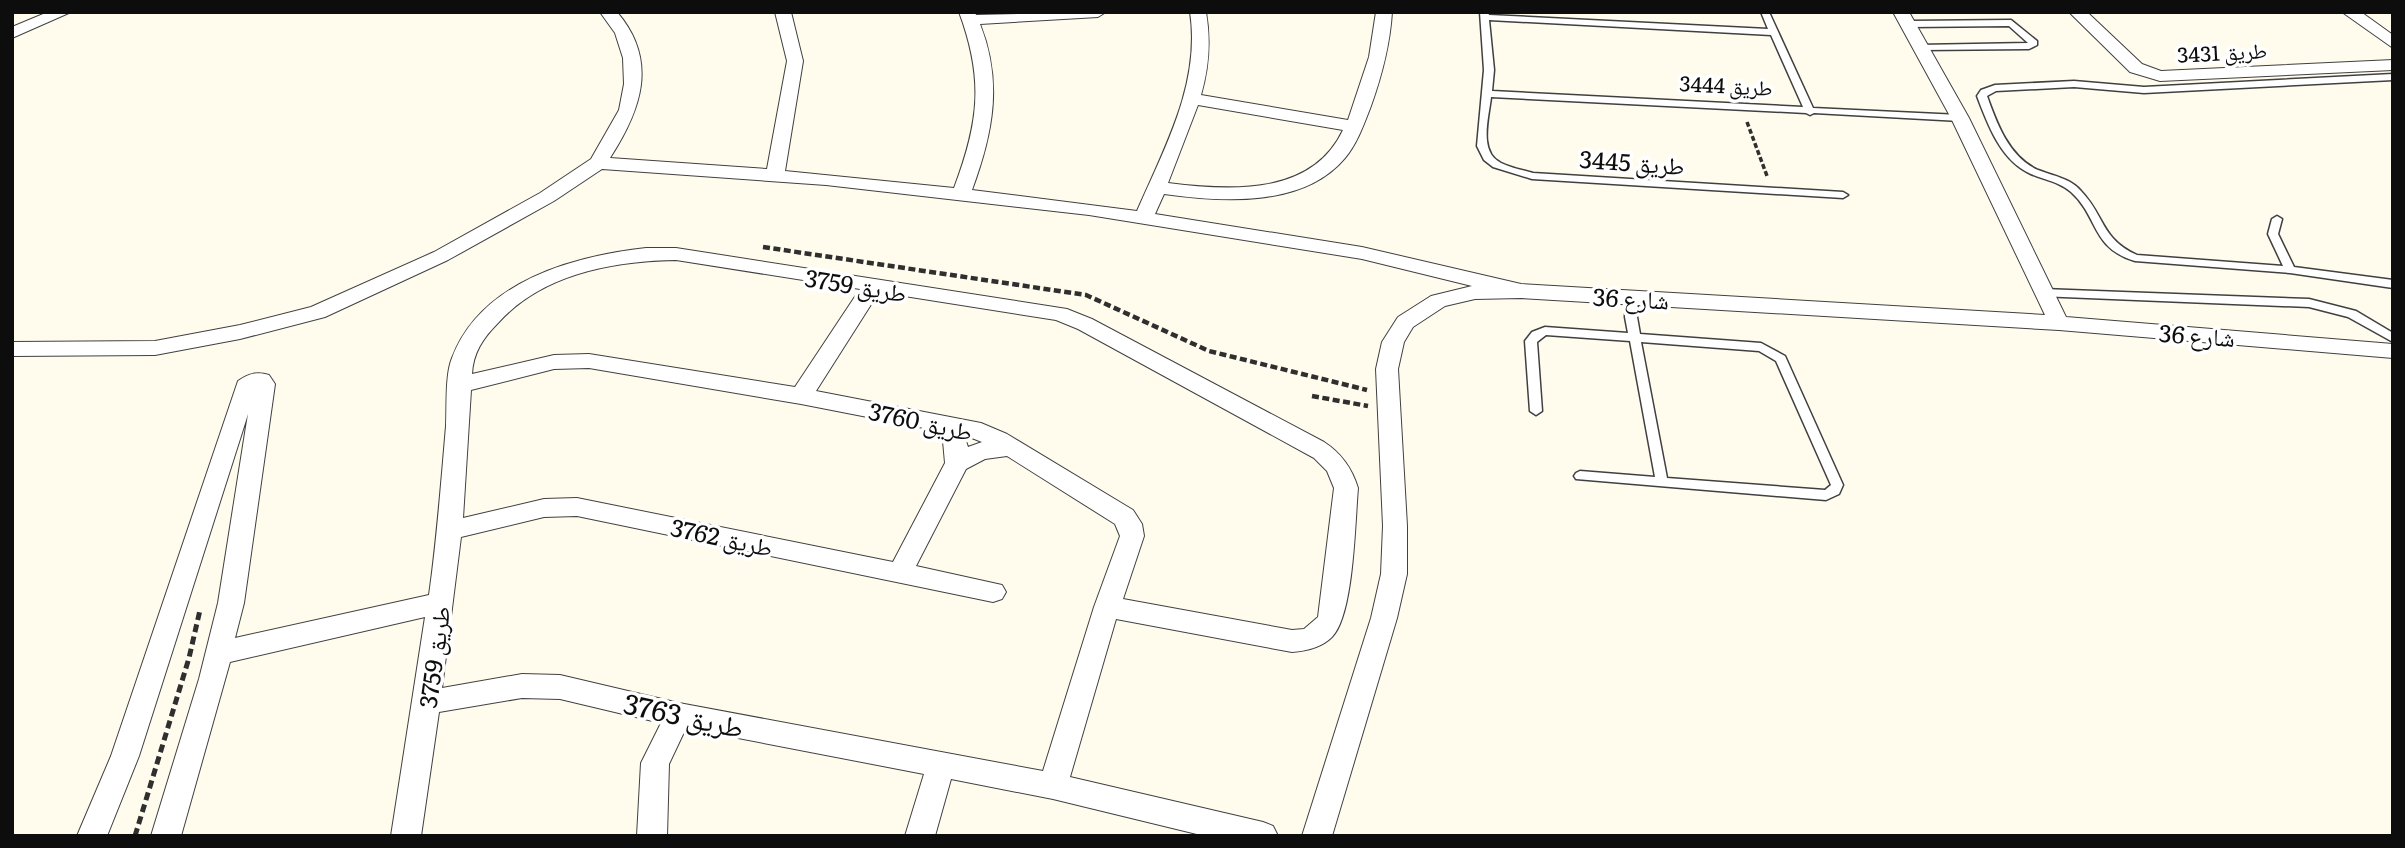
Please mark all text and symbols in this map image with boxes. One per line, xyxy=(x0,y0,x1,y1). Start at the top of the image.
street label: طريق 3431 xyxy=(2176,33,2268,69)
street label: طريق 3444 xyxy=(1679,66,1773,102)
street label: طريق 3445 xyxy=(1578,140,1686,182)
street label: طريق 3759 xyxy=(803,259,909,309)
street label: شارع 36 xyxy=(1592,278,1670,316)
street label: شارع 36 xyxy=(2158,314,2236,354)
street label: طريق 3760 xyxy=(866,392,976,448)
street label: طريق 3762 xyxy=(668,508,776,564)
street label: طريق 3759 xyxy=(409,604,457,710)
street label: طريق 3763 xyxy=(620,681,748,747)

